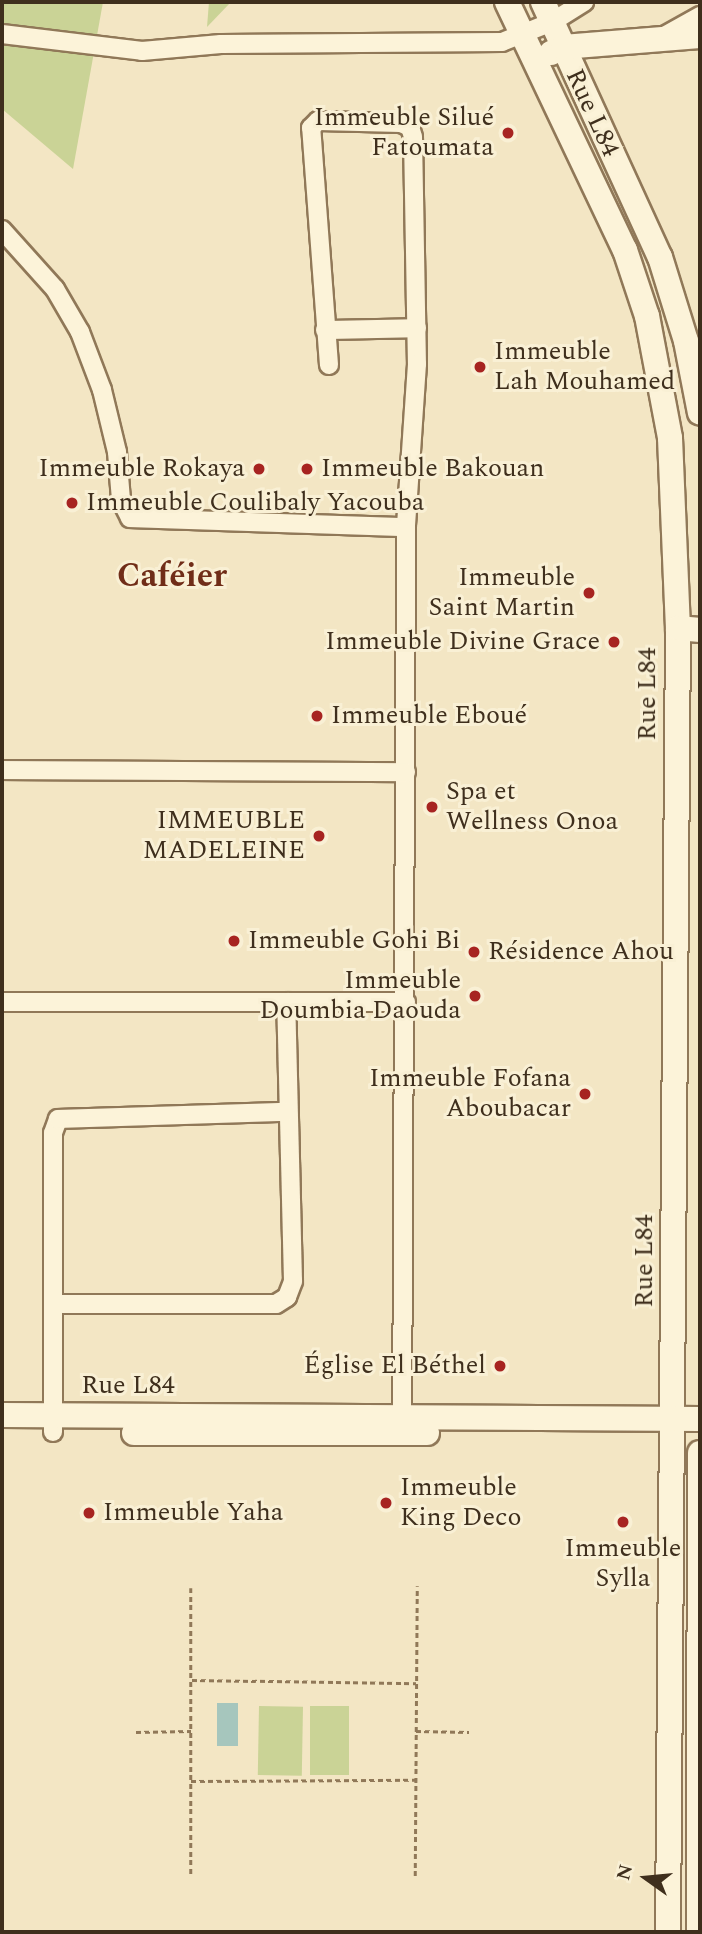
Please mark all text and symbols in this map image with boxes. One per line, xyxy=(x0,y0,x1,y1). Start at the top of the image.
street label: Rue L84 xyxy=(558,64,626,162)
place label: Immeuble Silué Fatoumata xyxy=(314,102,494,164)
marker: Immeuble Silué Fatoumata xyxy=(500,125,516,141)
place label: Immeuble Lah Mouhamed xyxy=(494,336,675,398)
marker: Immeuble Lah Mouhamed xyxy=(472,359,488,375)
place label: Immeuble Rokaya xyxy=(39,453,245,485)
place label: Immeuble Bakouan xyxy=(321,453,544,485)
marker: Immeuble Rokaya xyxy=(251,461,267,477)
marker: Immeuble Bakouan xyxy=(299,461,315,477)
place label: Immeuble Coulibaly Yacouba xyxy=(86,487,425,519)
marker: Immeuble Coulibaly Yacouba xyxy=(64,495,80,511)
district label: Caféier xyxy=(117,557,227,597)
place label: Immeuble Saint Martin xyxy=(429,562,575,624)
marker: Immeuble Saint Martin xyxy=(581,585,597,601)
place label: Immeuble Divine Grace xyxy=(325,626,600,658)
marker: Immeuble Divine Grace xyxy=(606,634,622,650)
street label: Rue L84 xyxy=(632,647,664,741)
place label: Immeuble Eboué xyxy=(331,700,527,732)
marker: Immeuble Eboué xyxy=(309,708,325,724)
place label: Spa et Wellness Onoa xyxy=(446,776,618,838)
marker: Spa et Wellness Onoa xyxy=(424,799,440,815)
place label: IMMEUBLE MADELEINE xyxy=(143,805,305,866)
marker: IMMEUBLE MADELEINE xyxy=(311,828,327,844)
place label: Immeuble Gohi Bi xyxy=(248,925,460,957)
marker: Immeuble Gohi Bi xyxy=(226,933,242,949)
place label: Résidence Ahou xyxy=(488,936,674,968)
marker: Résidence Ahou xyxy=(466,944,482,960)
place label: Immeuble Doumbia Daouda xyxy=(259,965,461,1026)
marker: Immeuble Doumbia Daouda xyxy=(467,988,483,1004)
place label: Immeuble Fofana Aboubacar xyxy=(369,1063,571,1124)
marker: Immeuble Fofana Aboubacar xyxy=(577,1086,593,1102)
street label: Rue L84 xyxy=(629,1214,661,1308)
place label: Église El Béthel xyxy=(303,1350,486,1382)
marker: Église El Béthel xyxy=(492,1358,508,1374)
street label: Rue L84 xyxy=(81,1370,175,1402)
place label: Immeuble King Deco xyxy=(400,1472,521,1534)
marker: Immeuble King Deco xyxy=(378,1495,394,1511)
place label: Immeuble Yaha xyxy=(103,1497,283,1529)
marker: Immeuble Yaha xyxy=(81,1505,97,1521)
marker: Immeuble Sylla xyxy=(615,1514,631,1530)
place label: Immeuble Sylla xyxy=(565,1533,681,1594)
north arrow xyxy=(611,1843,681,1913)
text: N xyxy=(609,1861,641,1884)

